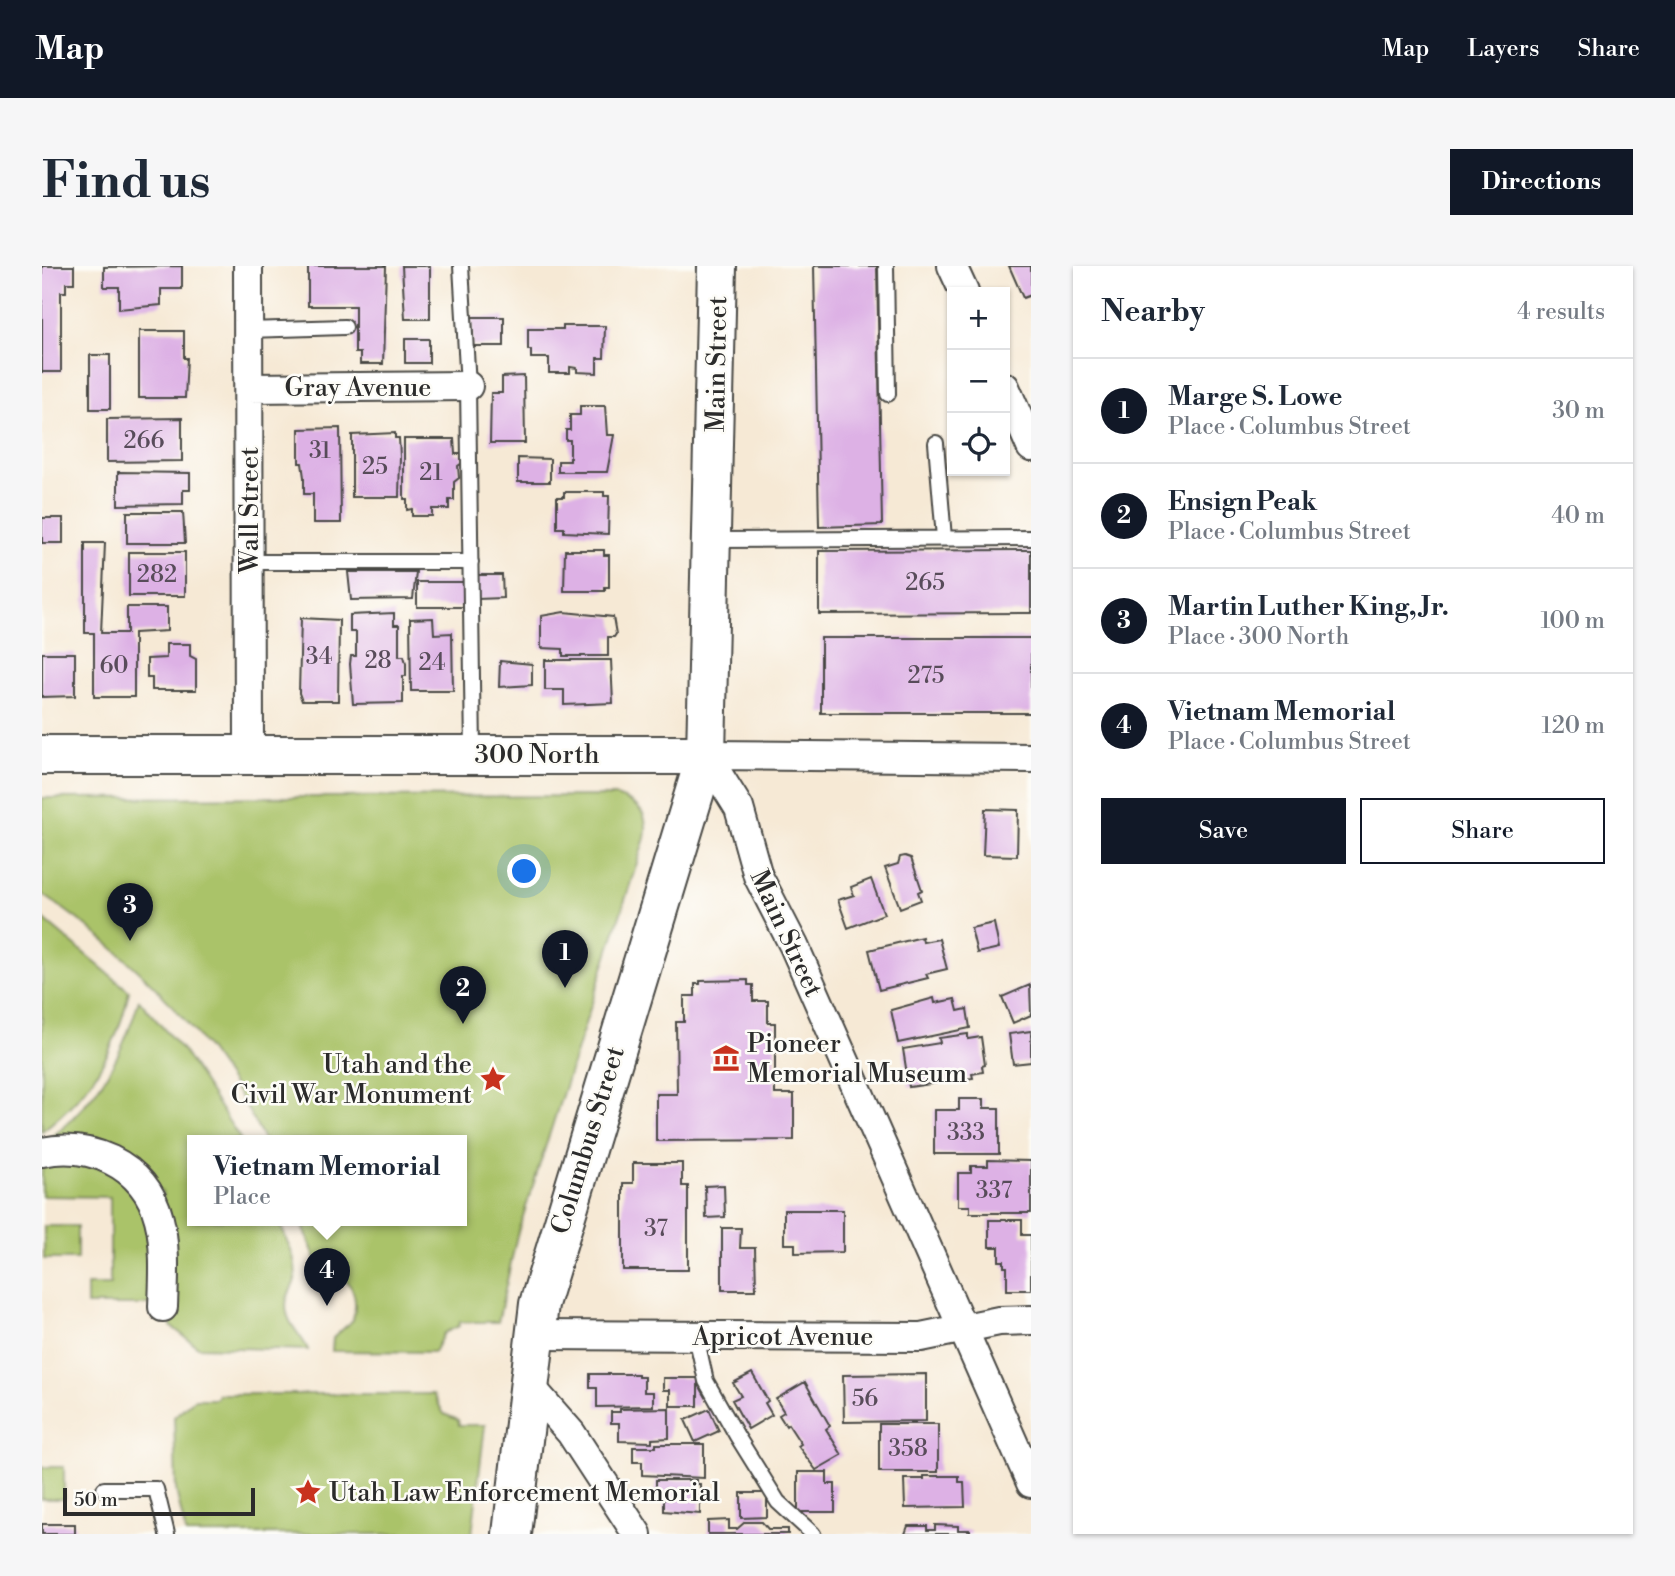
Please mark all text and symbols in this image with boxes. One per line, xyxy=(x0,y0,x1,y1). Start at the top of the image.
text: Map xyxy=(35,29,104,70)
text: Map xyxy=(1382,34,1429,64)
text: Layers xyxy=(1467,34,1539,64)
text: Share xyxy=(1577,34,1640,64)
button: Directions xyxy=(1450,149,1633,215)
text: Find us xyxy=(42,152,211,213)
map controls xyxy=(947,287,1010,476)
button: + xyxy=(947,287,1010,350)
text: Nearby xyxy=(1101,293,1205,331)
street label: Main Street xyxy=(700,296,734,432)
text: 4 results xyxy=(1517,298,1605,326)
button: − xyxy=(947,350,1010,413)
street label: Gray Avenue xyxy=(285,372,431,404)
text: Marge S. Lowe xyxy=(1168,381,1342,413)
text: 1 xyxy=(1118,397,1130,425)
text: 30 m xyxy=(1552,397,1605,425)
button: locate xyxy=(947,413,1010,476)
text: Place · Columbus Street xyxy=(1168,413,1411,441)
house number: 266 xyxy=(124,427,165,455)
house number: 31 xyxy=(309,437,331,465)
street label: Wall Street xyxy=(234,447,266,574)
house number: 25 xyxy=(362,453,388,481)
house number: 21 xyxy=(419,459,443,487)
text: Ensign Peak xyxy=(1168,486,1317,518)
text: 2 xyxy=(1117,502,1131,530)
text: 40 m xyxy=(1551,502,1605,530)
text: Place · Columbus Street xyxy=(1168,518,1411,546)
house number: 282 xyxy=(137,561,177,589)
house number: 265 xyxy=(905,569,945,597)
text: Martin Luther King, Jr. xyxy=(1168,591,1449,623)
text: 3 xyxy=(1117,607,1131,635)
text: 100 m xyxy=(1540,607,1605,635)
text: Place · 300 North xyxy=(1168,623,1349,651)
house number: 34 xyxy=(306,643,332,671)
house number: 28 xyxy=(364,647,392,675)
house number: 24 xyxy=(419,649,445,677)
house number: 60 xyxy=(99,652,129,680)
house number: 275 xyxy=(908,662,944,690)
text: Vietnam Memorial xyxy=(1168,696,1395,728)
text: 4 xyxy=(1116,712,1132,740)
text: 120 m xyxy=(1541,712,1605,740)
text: Place · Columbus Street xyxy=(1168,728,1411,756)
street label: 300 North xyxy=(475,739,599,771)
button: Save xyxy=(1101,798,1346,864)
button: Share xyxy=(1360,798,1605,864)
your location xyxy=(507,854,541,888)
street label: Main Street xyxy=(743,865,829,1002)
pin: 3 xyxy=(107,883,153,941)
pin: 1 xyxy=(542,930,588,988)
pin: 2 xyxy=(440,966,486,1024)
place label: Pioneer Memorial Museum xyxy=(747,1028,967,1090)
street label: Columbus Street xyxy=(544,1042,632,1238)
museum icon: Pioneer Memorial Museum xyxy=(711,1043,741,1073)
place label: Utah and the Civil War Monument xyxy=(231,1049,472,1111)
place icon: Utah and the Civil War Monument xyxy=(478,1064,508,1094)
house number: 333 xyxy=(947,1119,985,1147)
popup xyxy=(187,1135,467,1226)
text: Vietnam Memorial xyxy=(213,1151,441,1183)
house number: 337 xyxy=(976,1177,1013,1205)
text: Place xyxy=(213,1183,271,1211)
house number: 37 xyxy=(644,1215,668,1243)
pin: 4 xyxy=(304,1248,350,1306)
street label: Apricot Avenue xyxy=(692,1321,874,1353)
house number: 56 xyxy=(852,1385,878,1413)
house number: 358 xyxy=(888,1435,928,1463)
place icon: Utah Law Enforcement Memorial xyxy=(293,1477,323,1507)
place label: Utah Law Enforcement Memorial xyxy=(329,1477,720,1509)
scale bar xyxy=(63,1485,256,1517)
text: 50 m xyxy=(74,1488,118,1512)

